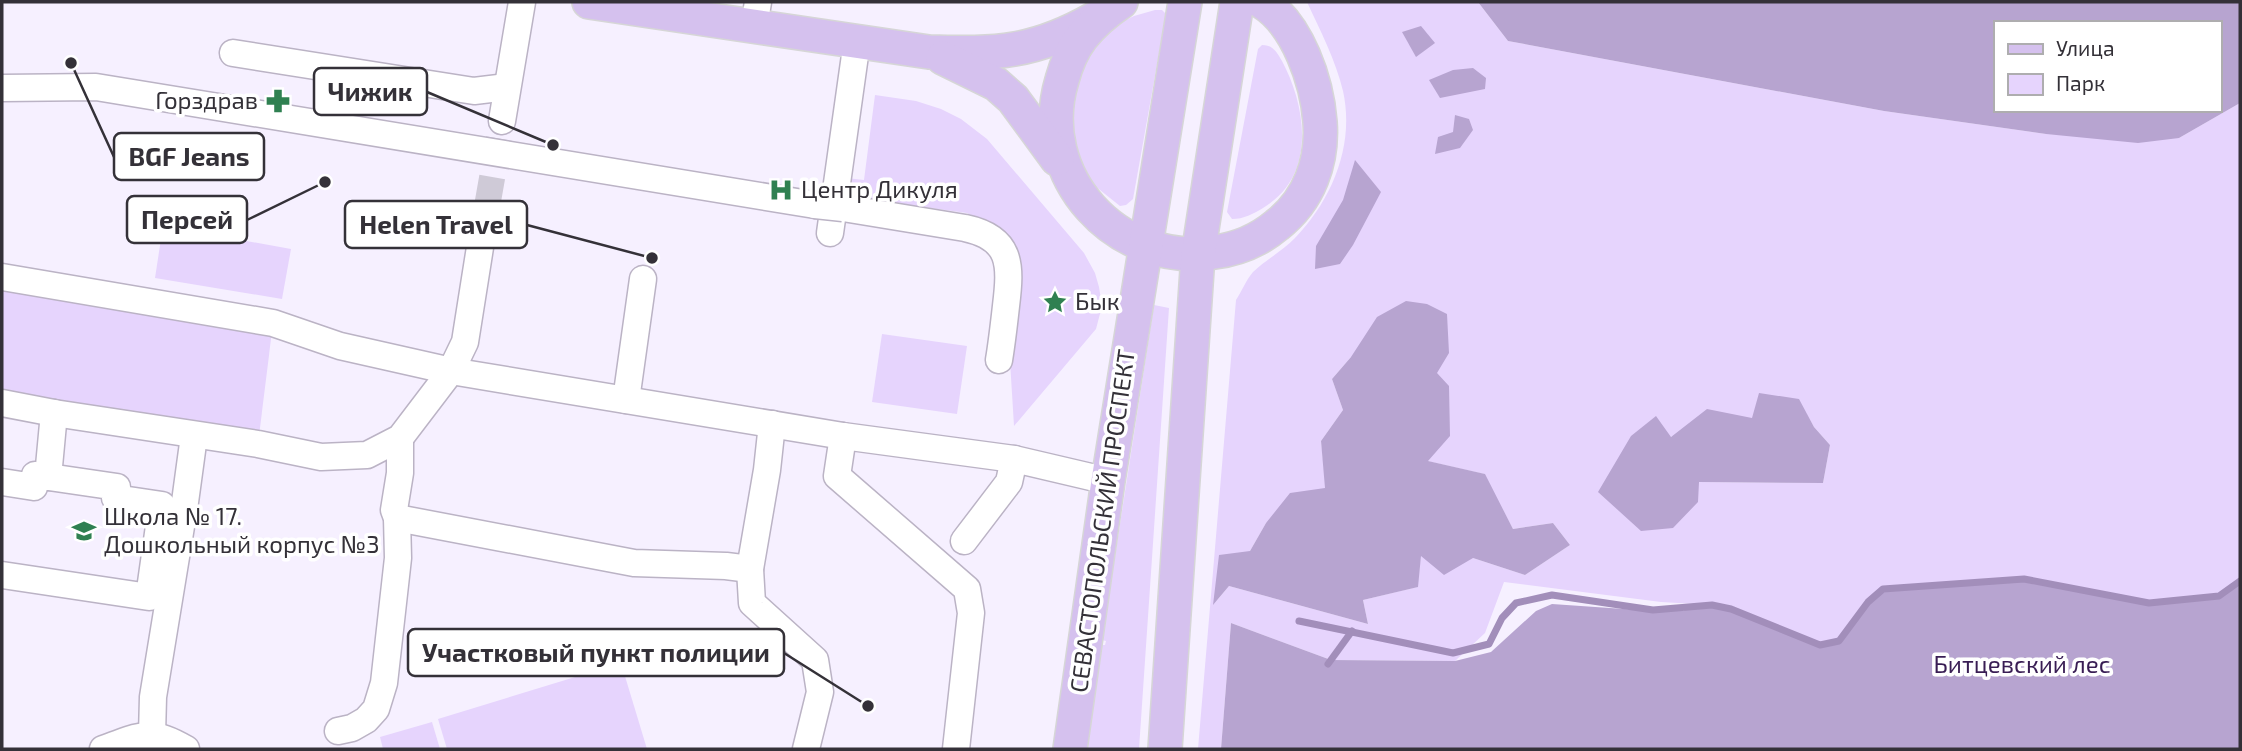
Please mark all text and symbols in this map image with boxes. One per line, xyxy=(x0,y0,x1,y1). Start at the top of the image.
legend xyxy=(1994,21,2221,112)
text: Улица xyxy=(2056,35,2115,60)
callout: Чижик xyxy=(314,68,427,115)
text: Парк xyxy=(2056,70,2105,95)
text: Чижик xyxy=(328,75,413,106)
place label: Горздрав xyxy=(155,85,258,114)
pharmacy icon: Горздрав xyxy=(264,87,292,115)
callout: BGF Jeans xyxy=(114,133,264,180)
text: BGF Jeans xyxy=(128,140,250,171)
place label: Центр Дикуля xyxy=(801,174,958,204)
hospital icon: Центр Дикуля xyxy=(767,176,795,204)
callout: Персей xyxy=(127,196,247,243)
callout: Helen Travel xyxy=(345,201,527,248)
text: Персей xyxy=(141,203,233,234)
text: Helen Travel xyxy=(359,208,513,239)
place label: Бык xyxy=(1075,286,1120,315)
place icon: Бык xyxy=(1041,288,1069,316)
street label: СЕВАСТОПОЛЬСКИЙ ПРОСПЕКТ xyxy=(1063,347,1140,694)
place label: Школа № 17. Дошкольный корпус №3 xyxy=(104,501,380,559)
school or university icon: Школа № 17. Дошкольный корпус №3 xyxy=(70,517,98,545)
callout: Участковый пункт полиции xyxy=(408,629,784,676)
text: Участковый пункт полиции xyxy=(422,636,770,667)
park label: Битцевский лес xyxy=(1933,649,2111,678)

